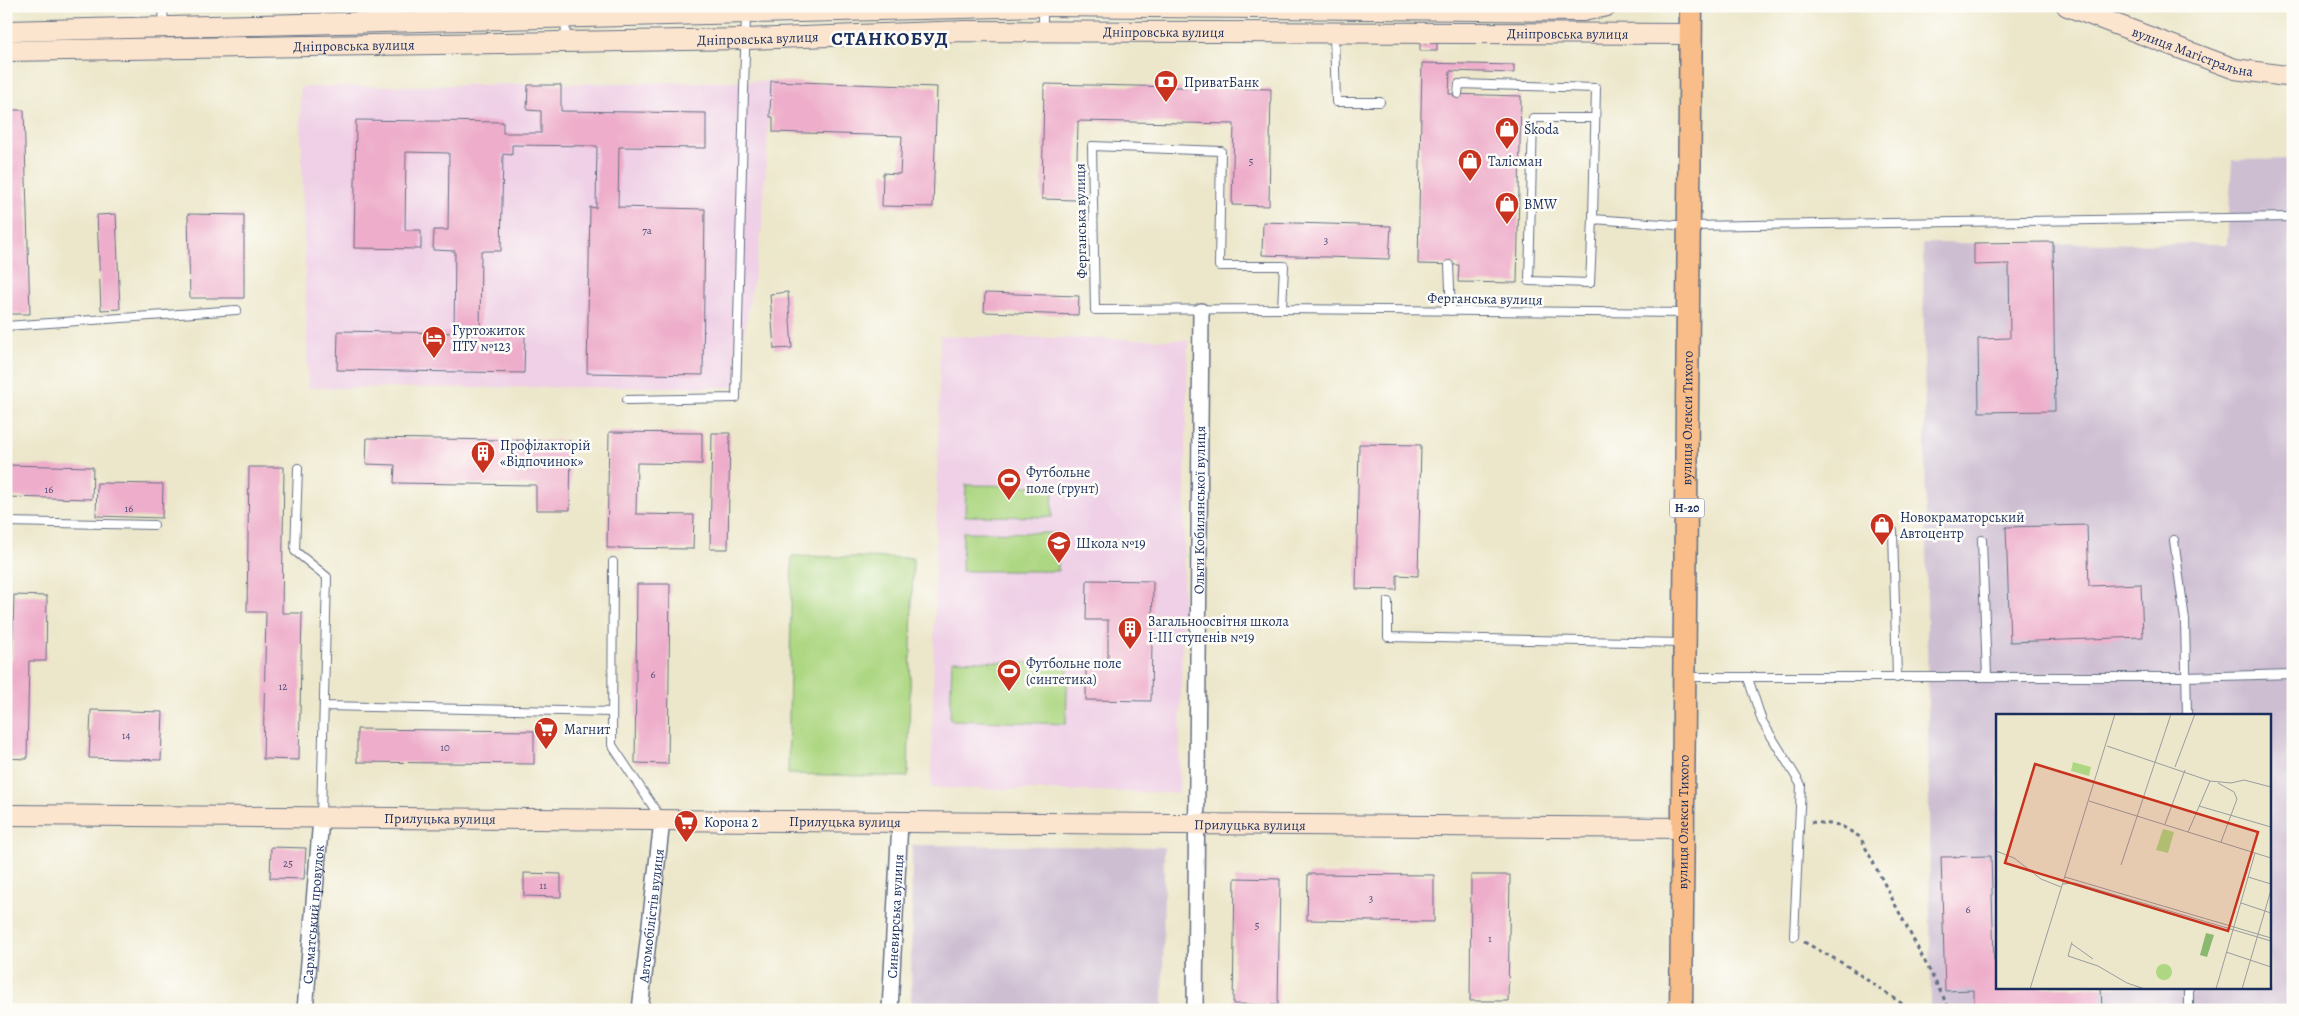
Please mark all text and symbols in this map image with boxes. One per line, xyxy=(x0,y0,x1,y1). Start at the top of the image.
street label: Дніпровська вулиця xyxy=(1103,22,1225,42)
street label: вулиця Магістральна xyxy=(2130,22,2255,81)
street label: Дніпровська вулиця xyxy=(1507,24,1629,43)
district label: СТАНКОБУД xyxy=(831,26,949,52)
street label: Дніпровська вулиця xyxy=(697,27,819,49)
street label: Дніпровська вулиця xyxy=(293,35,415,56)
bank icon: ПриватБанк xyxy=(1153,69,1179,103)
place label: ПриватБанк xyxy=(1184,73,1259,92)
shop icon: Škoda xyxy=(1494,116,1520,150)
place label: Škoda xyxy=(1524,120,1559,139)
shop icon: Талісман xyxy=(1457,148,1483,182)
place label: Талісман xyxy=(1488,152,1542,171)
house number: 5 xyxy=(1249,154,1254,169)
street label: Ферганська вулиця xyxy=(1070,163,1092,279)
shop icon: BMW xyxy=(1494,191,1520,225)
place label: BMW xyxy=(1524,195,1558,214)
house number: 7а xyxy=(642,223,653,238)
house number: 3 xyxy=(1324,233,1328,248)
street label: Ферганська вулиця xyxy=(1427,288,1543,310)
place label: Гуртожиток ПТУ №123 xyxy=(452,321,525,356)
hotel icon: Гуртожиток ПТУ №123 xyxy=(421,325,447,359)
street label: вулиця Олекси Тихого xyxy=(1677,351,1697,485)
street label: Ольги Кобилянської вулиця xyxy=(1189,425,1210,594)
place label: Профілакторій «Відпочинок» xyxy=(500,436,590,471)
building icon: Профілакторій «Відпочинок» xyxy=(470,440,496,474)
place label: Футбольне поле (грунт) xyxy=(1026,463,1099,498)
sports icon: Футбольне поле (грунт) xyxy=(996,467,1022,501)
house number: 16 xyxy=(45,482,53,497)
road number: Н-20 xyxy=(1670,498,1704,518)
house number: 16 xyxy=(125,501,133,516)
place label: Новокраматорський Автоцентр xyxy=(1899,508,2025,543)
shop icon: Новокраматорський Автоцентр xyxy=(1869,512,1895,546)
school or university icon: Школа №19 xyxy=(1046,530,1072,564)
place label: Школа №19 xyxy=(1076,534,1146,553)
place label: Загальноосвітня школа І-ІІІ ступенів №19 xyxy=(1148,612,1290,647)
building icon: Загальноосвітня школа І-ІІІ ступенів №19 xyxy=(1117,616,1143,650)
place label: Футбольне поле (синтетика) xyxy=(1026,654,1122,689)
sports icon: Футбольне поле (синтетика) xyxy=(996,658,1022,692)
house number: 6 xyxy=(650,667,656,682)
house number: 12 xyxy=(279,679,288,694)
inset map xyxy=(1996,714,2272,988)
supermarket icon: Магнит xyxy=(533,716,559,750)
place label: Магнит xyxy=(564,720,611,739)
house number: 14 xyxy=(122,728,130,743)
house number: 10 xyxy=(440,740,450,755)
street label: вулиця Олекси Тихого xyxy=(1673,755,1693,889)
street label: Прилуцька вулиця xyxy=(384,808,496,828)
supermarket icon: Корона 2 xyxy=(673,809,699,843)
street label: Прилуцька вулиця xyxy=(789,812,901,831)
place label: Корона 2 xyxy=(704,813,758,832)
street label: Прилуцька вулиця xyxy=(1194,815,1306,835)
street label: Сарматський провулок xyxy=(298,844,328,985)
street label: Автомобілістів вулиця xyxy=(634,847,668,985)
street label: Синевирська вулиця xyxy=(882,853,908,979)
house number: 25 xyxy=(283,856,293,871)
house number: 11 xyxy=(539,878,547,893)
house number: 3 xyxy=(1369,891,1373,906)
house number: 6 xyxy=(1965,902,1971,917)
house number: 5 xyxy=(1255,918,1260,933)
house number: 1 xyxy=(1488,931,1492,946)

